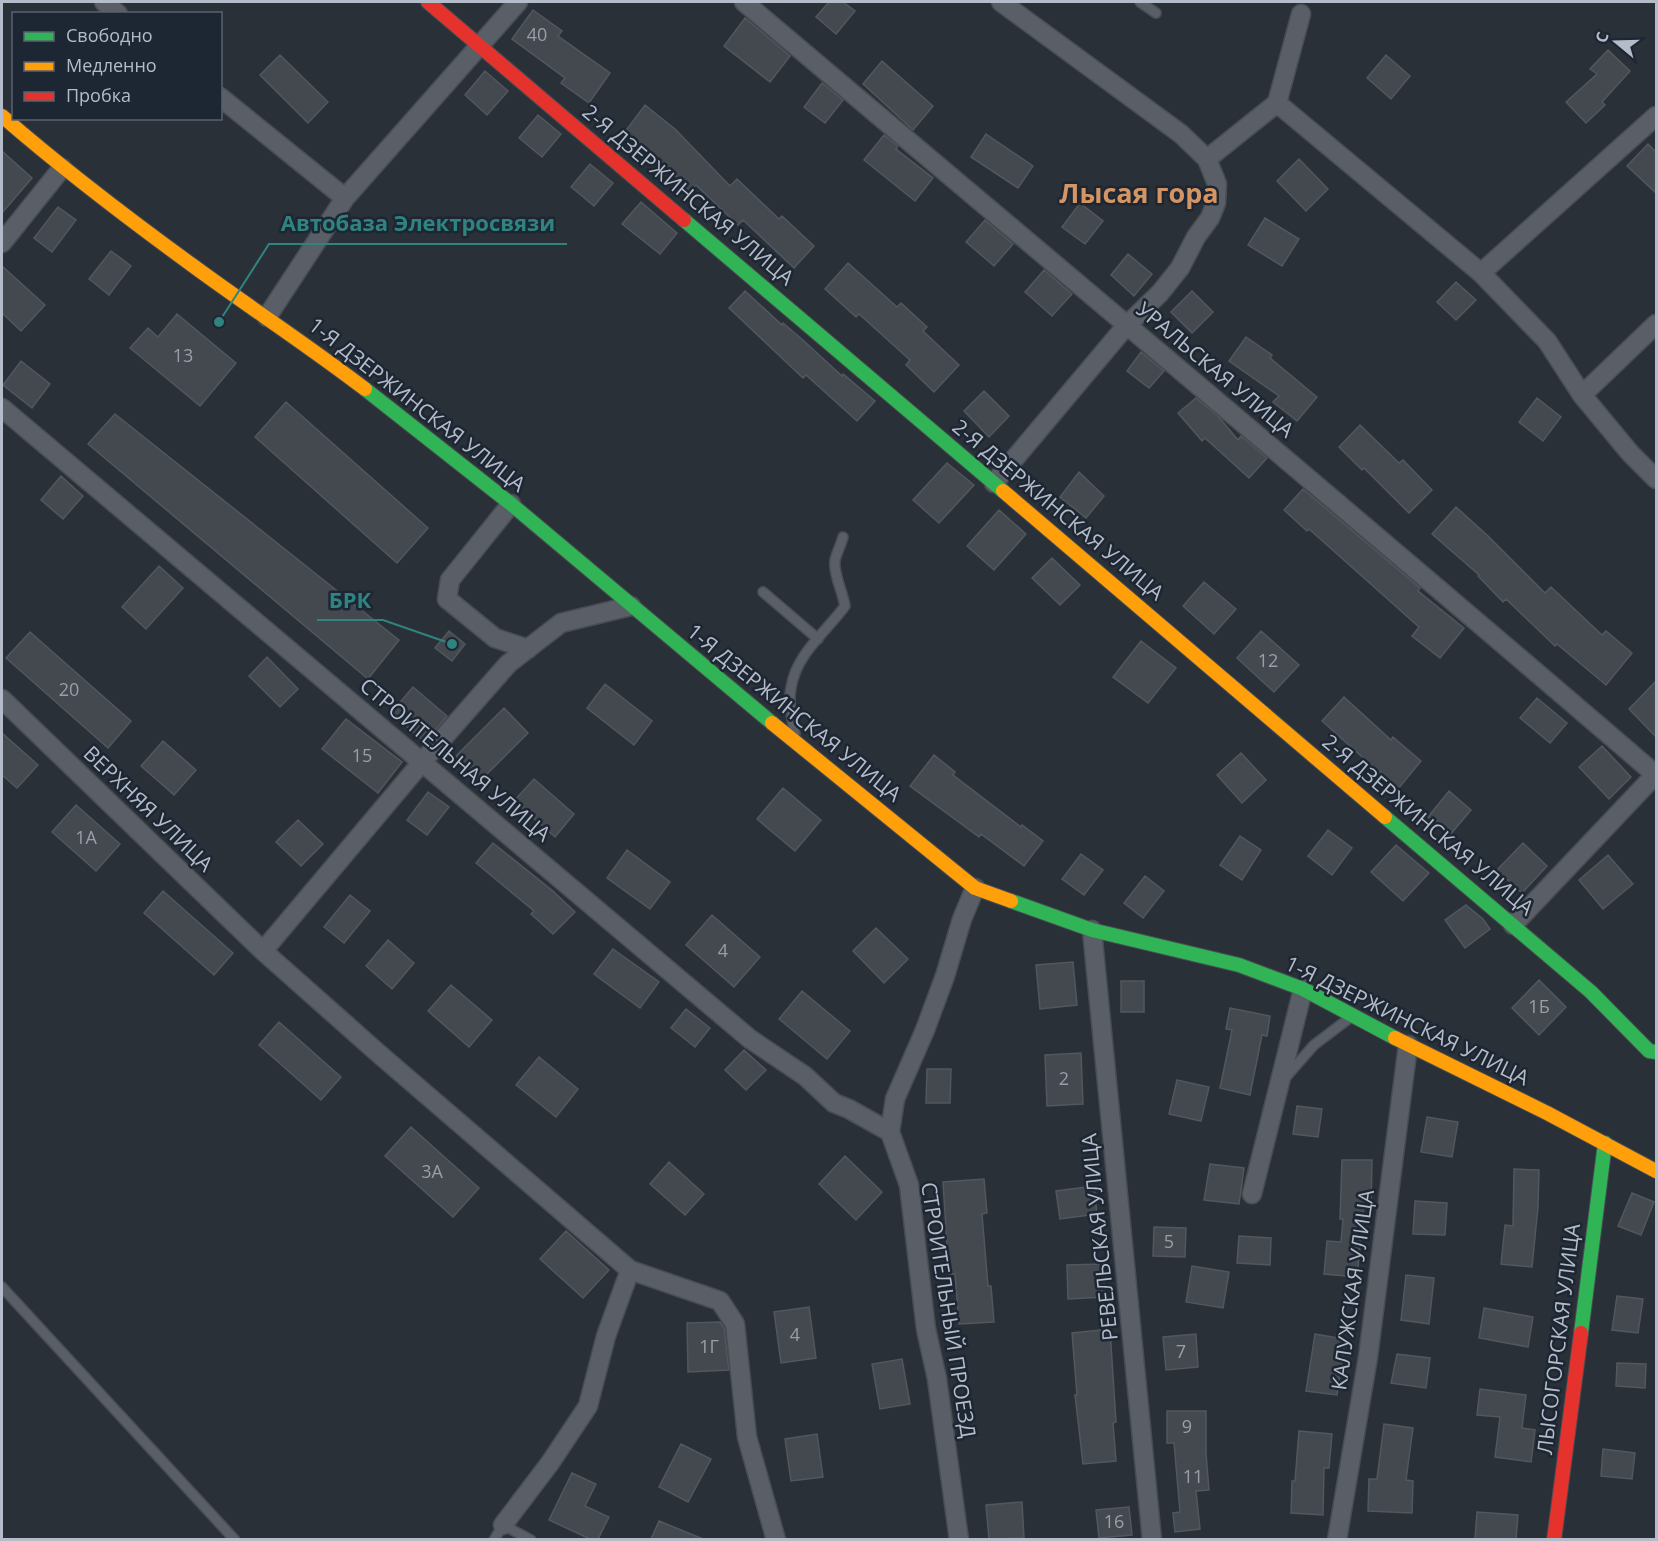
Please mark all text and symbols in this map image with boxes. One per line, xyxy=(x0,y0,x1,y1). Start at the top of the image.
legend xyxy=(12,12,222,120)
north arrow xyxy=(1586,12,1646,72)
house number: 40 xyxy=(527,22,547,46)
text: Свободно xyxy=(66,23,153,47)
text: С xyxy=(1590,29,1614,46)
text: Медленно xyxy=(66,53,157,77)
text: Пробка xyxy=(66,83,131,107)
street label: 2-Я ДЗЕРЖИНСКАЯ УЛИЦА xyxy=(577,97,801,292)
district label: Лысая гора xyxy=(1059,174,1219,211)
callout: Автобаза Электросвязи xyxy=(269,204,567,244)
text: Автобаза Электросвязи xyxy=(281,207,555,237)
street label: УРАЛЬСКАЯ УЛИЦА xyxy=(1131,295,1301,444)
street label: 1-Я ДЗЕРЖИНСКАЯ УЛИЦА xyxy=(303,311,532,498)
house number: 13 xyxy=(173,343,193,367)
street label: 2-Я ДЗЕРЖИНСКАЯ УЛИЦА xyxy=(947,412,1171,607)
callout: БРК xyxy=(317,580,383,620)
text: БРК xyxy=(329,584,372,614)
street label: 1-Я ДЗЕРЖИНСКАЯ УЛИЦА xyxy=(682,617,908,808)
house number: 12 xyxy=(1258,648,1278,672)
street label: СТРОИТЕЛЬНАЯ УЛИЦА xyxy=(354,671,557,848)
house number: 20 xyxy=(59,677,79,701)
street label: 2-Я ДЗЕРЖИНСКАЯ УЛИЦА xyxy=(1317,727,1541,922)
street label: ВЕРХНЯЯ УЛИЦА xyxy=(78,739,220,878)
house number: 15 xyxy=(352,743,372,767)
house number: 1А xyxy=(75,825,97,849)
house number: 4 xyxy=(718,938,728,962)
street label: 1-Я ДЗЕРЖИНСКАЯ УЛИЦА xyxy=(1281,949,1535,1092)
house number: 1Б xyxy=(1528,994,1550,1018)
house number: 2 xyxy=(1059,1066,1069,1090)
street label: РЕВЕЛЬСКАЯ УЛИЦА xyxy=(1074,1131,1124,1342)
house number: 3А xyxy=(421,1159,443,1183)
street label: СТРОИТЕЛЬНЫЙ ПРОЕЗД xyxy=(915,1180,983,1440)
street label: КАЛУЖСКАЯ УЛИЦА xyxy=(1324,1187,1380,1392)
street label: ЛЫСОГОРСКАЯ УЛИЦА xyxy=(1530,1221,1586,1456)
house number: 5 xyxy=(1164,1229,1174,1253)
house number: 4 xyxy=(790,1322,800,1346)
house number: 1Г xyxy=(699,1334,719,1358)
house number: 7 xyxy=(1176,1339,1186,1363)
house number: 9 xyxy=(1182,1414,1192,1438)
house number: 11 xyxy=(1183,1464,1203,1488)
house number: 16 xyxy=(1104,1509,1124,1533)

